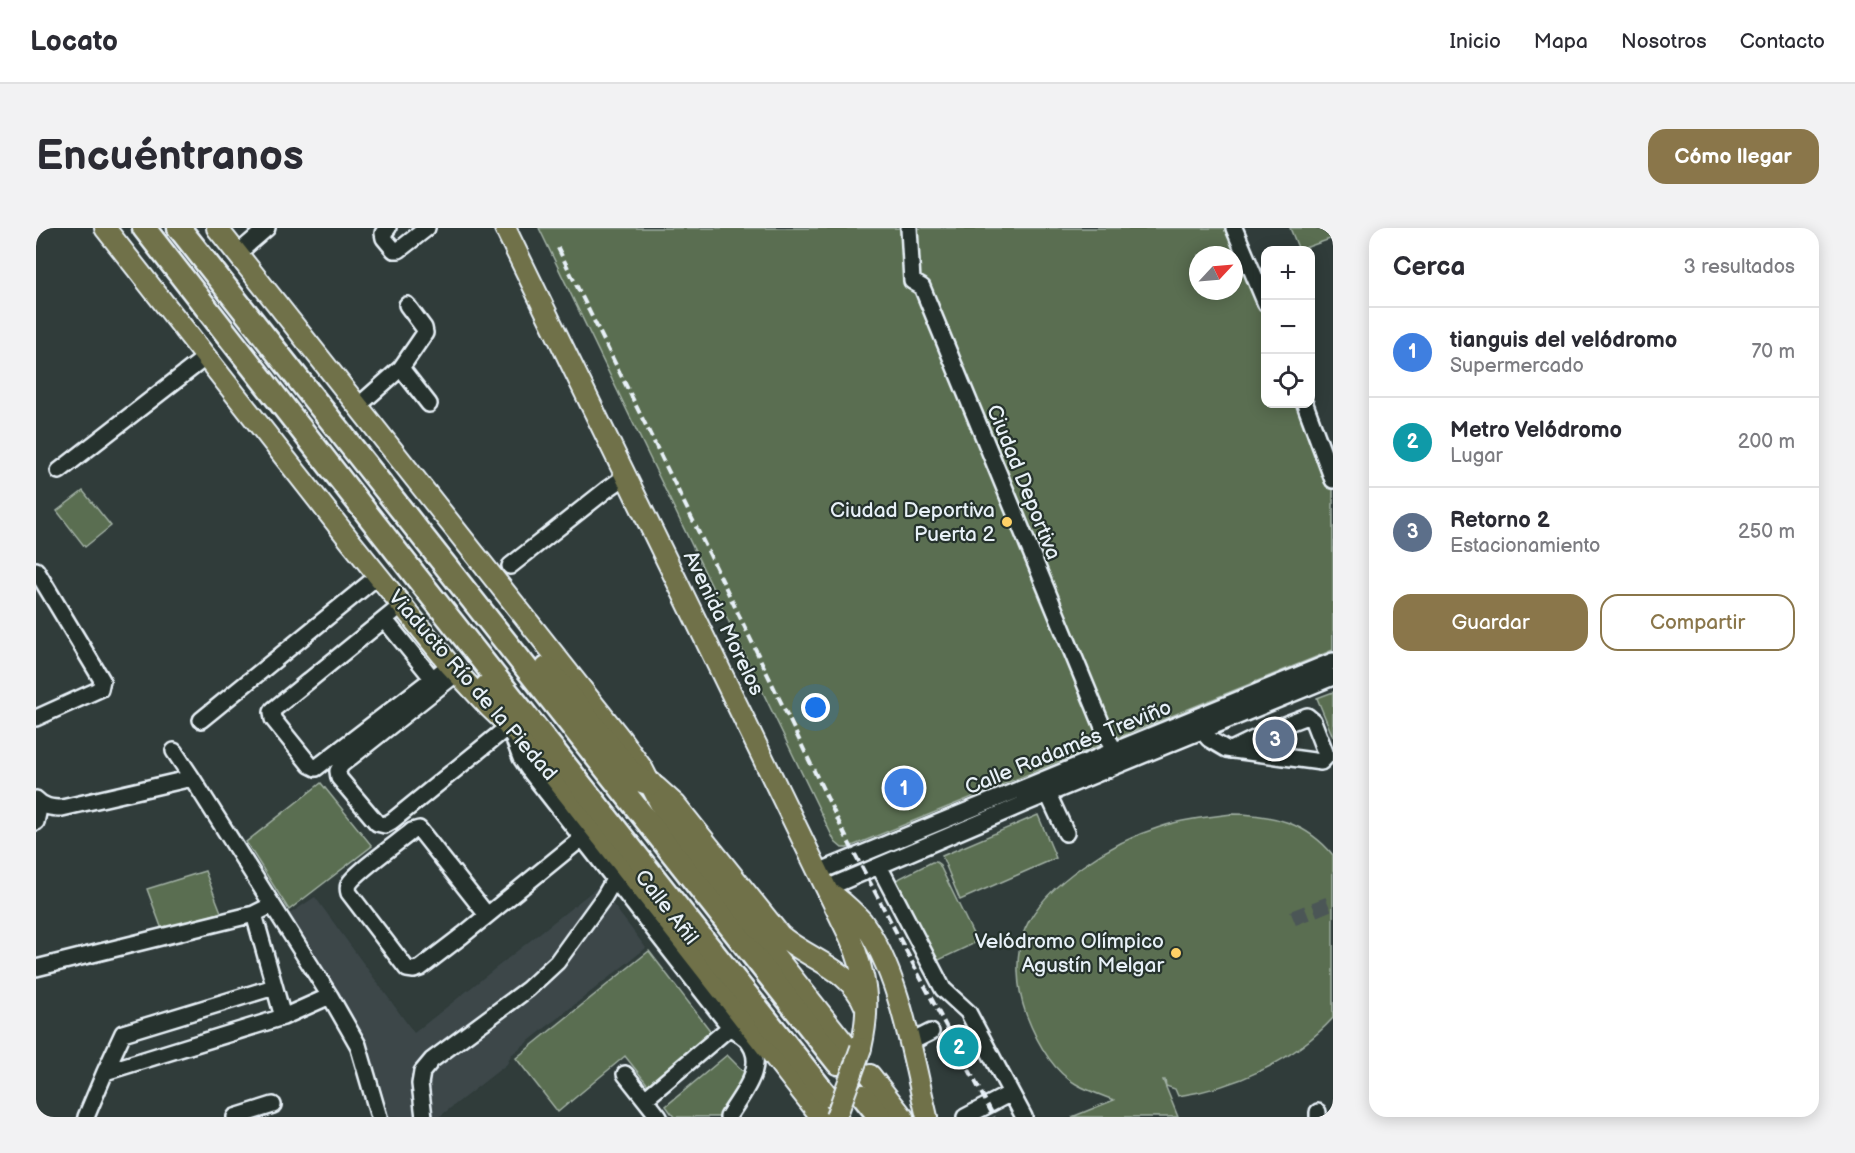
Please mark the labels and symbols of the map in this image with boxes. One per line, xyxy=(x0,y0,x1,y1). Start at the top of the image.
north arrow xyxy=(1189,246,1243,300)
street label: Ciudad Deportiva xyxy=(981,401,1066,563)
place label: Ciudad Deportiva Puerta 2 xyxy=(830,498,996,547)
marker: Ciudad Deportiva Puerta 2 xyxy=(1000,515,1014,529)
street label: Avenida Morelos xyxy=(678,547,769,699)
street label: Viaducto Río de la Piedad xyxy=(383,585,562,786)
your location xyxy=(801,693,830,722)
street label: Calle Radamés Treviño xyxy=(961,695,1175,800)
pin: 3 xyxy=(1256,716,1294,762)
pin: 1 xyxy=(884,766,924,810)
street label: Calle Añil xyxy=(630,865,704,950)
place label: Velódromo Olímpico Agustín Melgar xyxy=(974,929,1164,978)
marker: Velódromo Olímpico Agustín Melgar xyxy=(1169,946,1183,960)
pin: 2 xyxy=(940,1024,978,1070)

